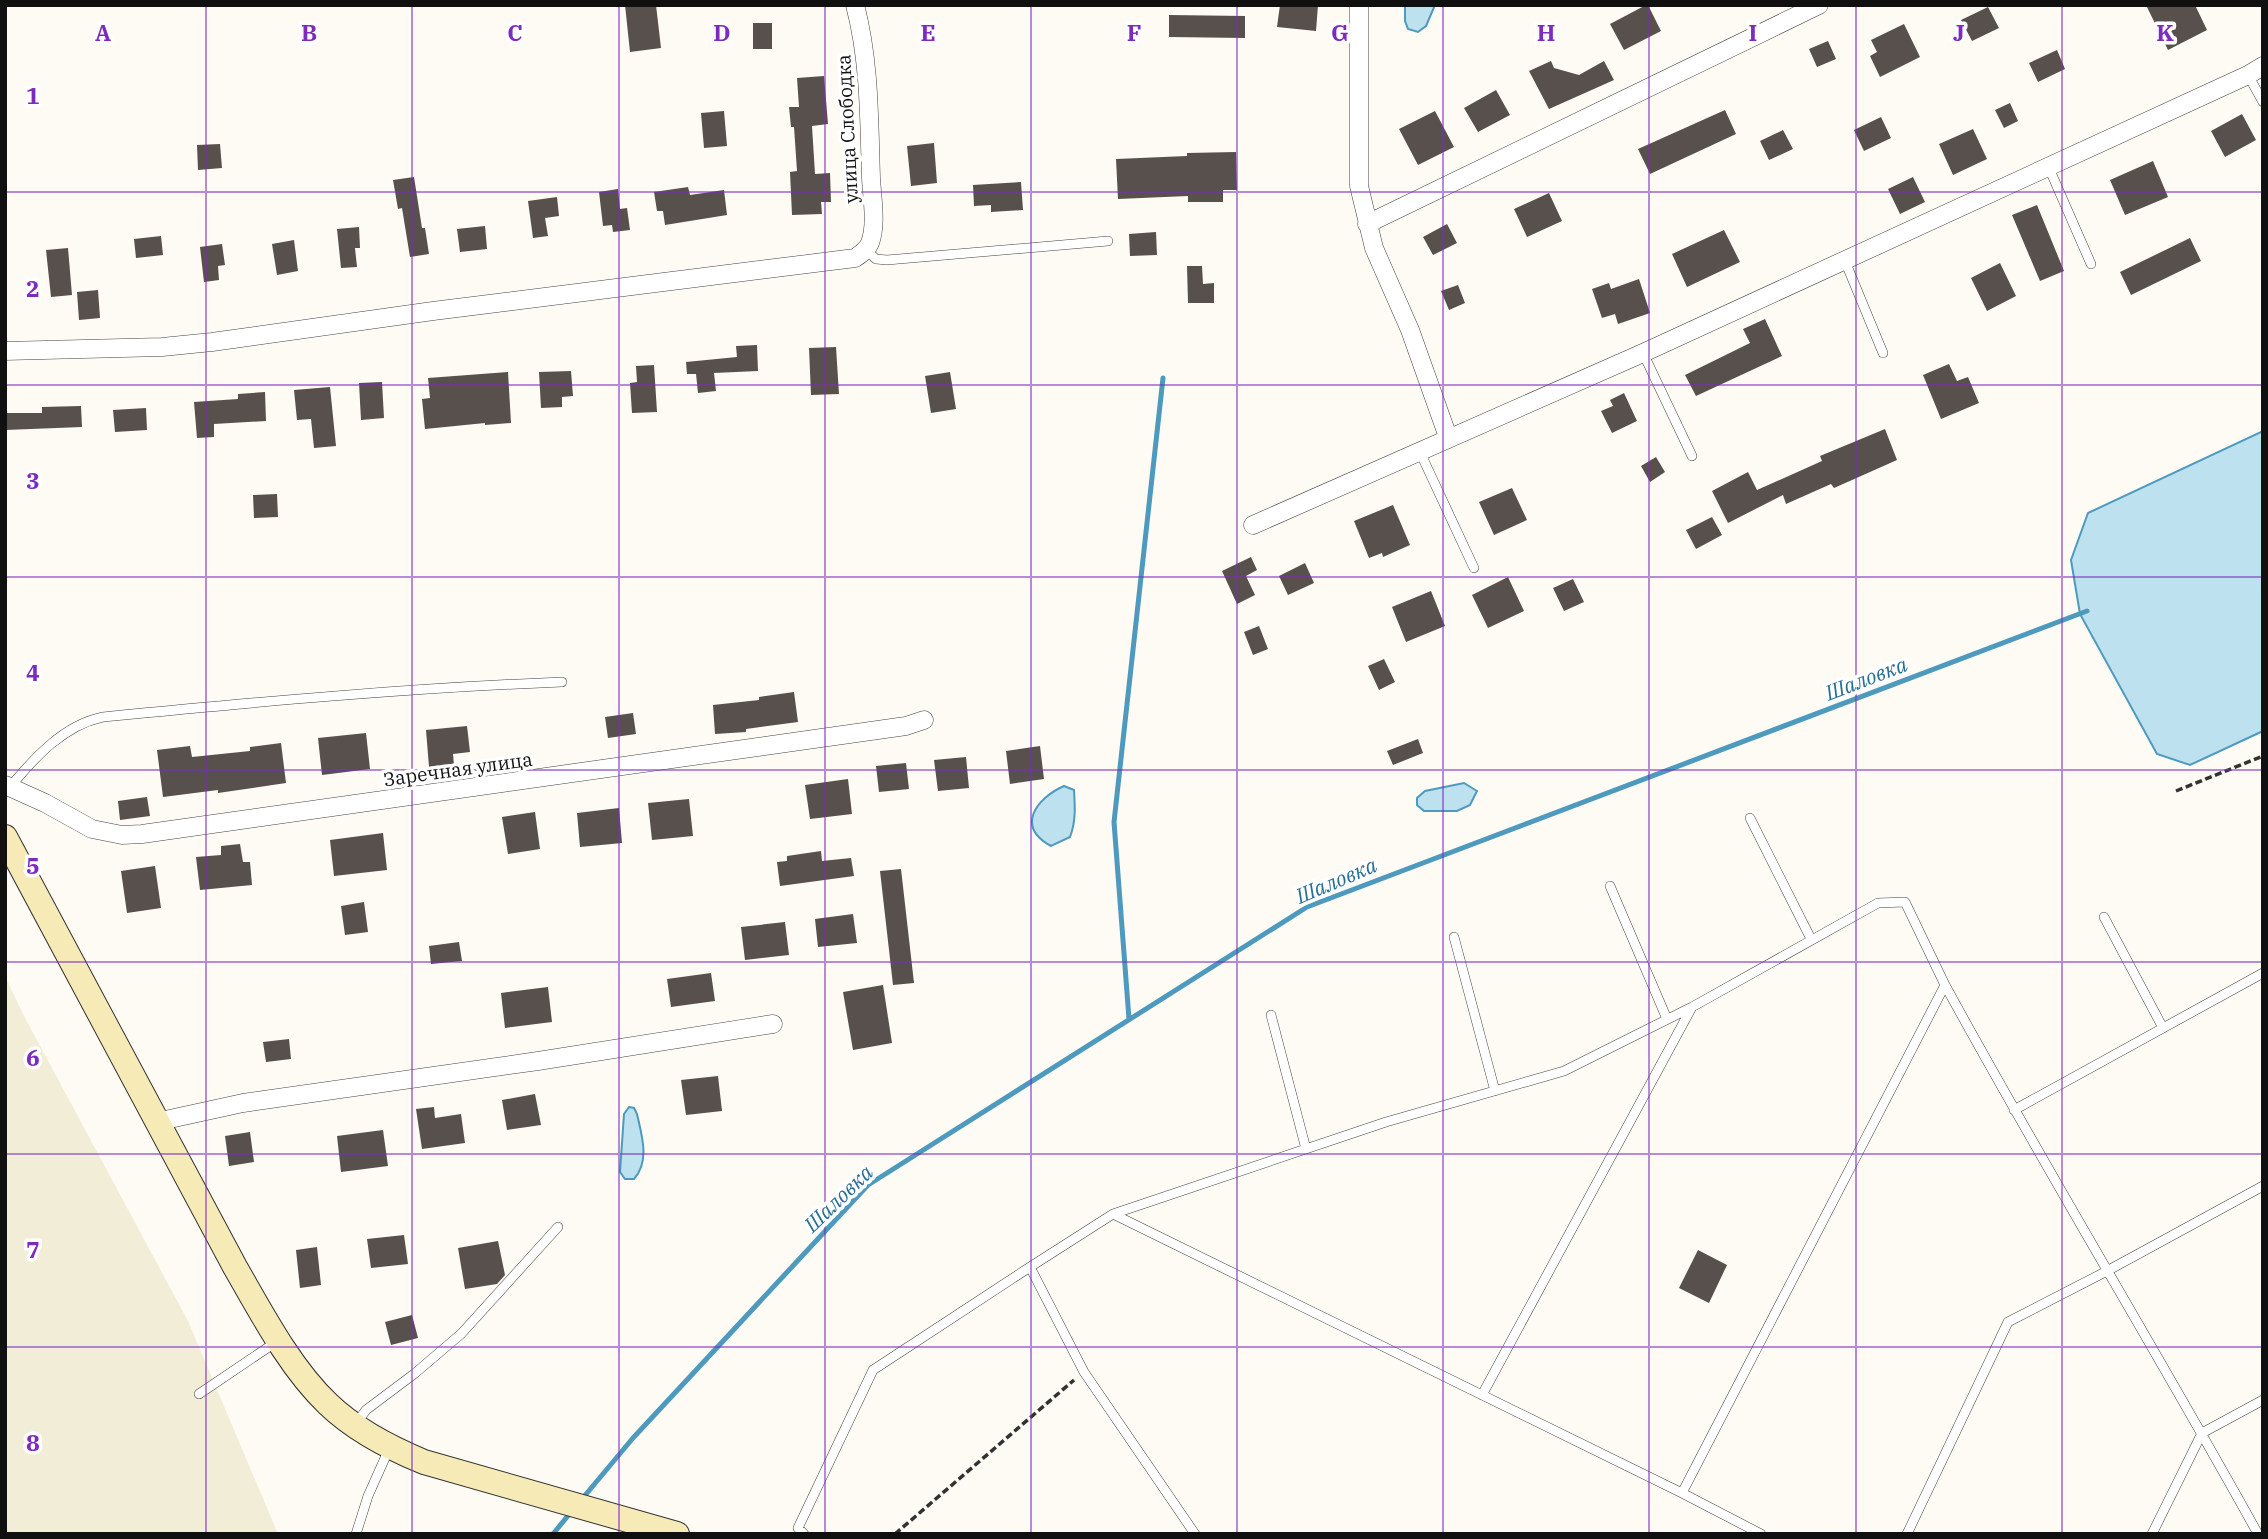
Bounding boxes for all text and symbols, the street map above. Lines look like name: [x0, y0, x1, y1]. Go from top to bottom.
text: A: [95, 17, 111, 47]
text: B: [301, 17, 317, 47]
text: C: [507, 17, 523, 47]
text: D: [713, 17, 731, 47]
text: E: [920, 17, 936, 47]
text: F: [1127, 17, 1141, 47]
text: G: [1331, 17, 1349, 47]
text: H: [1537, 17, 1555, 47]
text: I: [1749, 17, 1757, 47]
text: J: [1953, 17, 1965, 47]
text: K: [2156, 17, 2174, 47]
street label: улица Слободка: [831, 54, 863, 204]
text: 1: [26, 80, 40, 110]
text: 2: [26, 273, 40, 303]
text: 3: [26, 465, 40, 495]
water label: Шаловка: [1820, 649, 1912, 707]
text: 4: [26, 657, 40, 687]
street label: Заречная улица: [382, 747, 534, 791]
text: 5: [26, 850, 40, 880]
water label: Шаловка: [1290, 850, 1381, 910]
text: 6: [26, 1042, 40, 1072]
water label: Шаловка: [797, 1158, 879, 1239]
text: 7: [26, 1234, 40, 1264]
text: 8: [26, 1427, 40, 1457]

